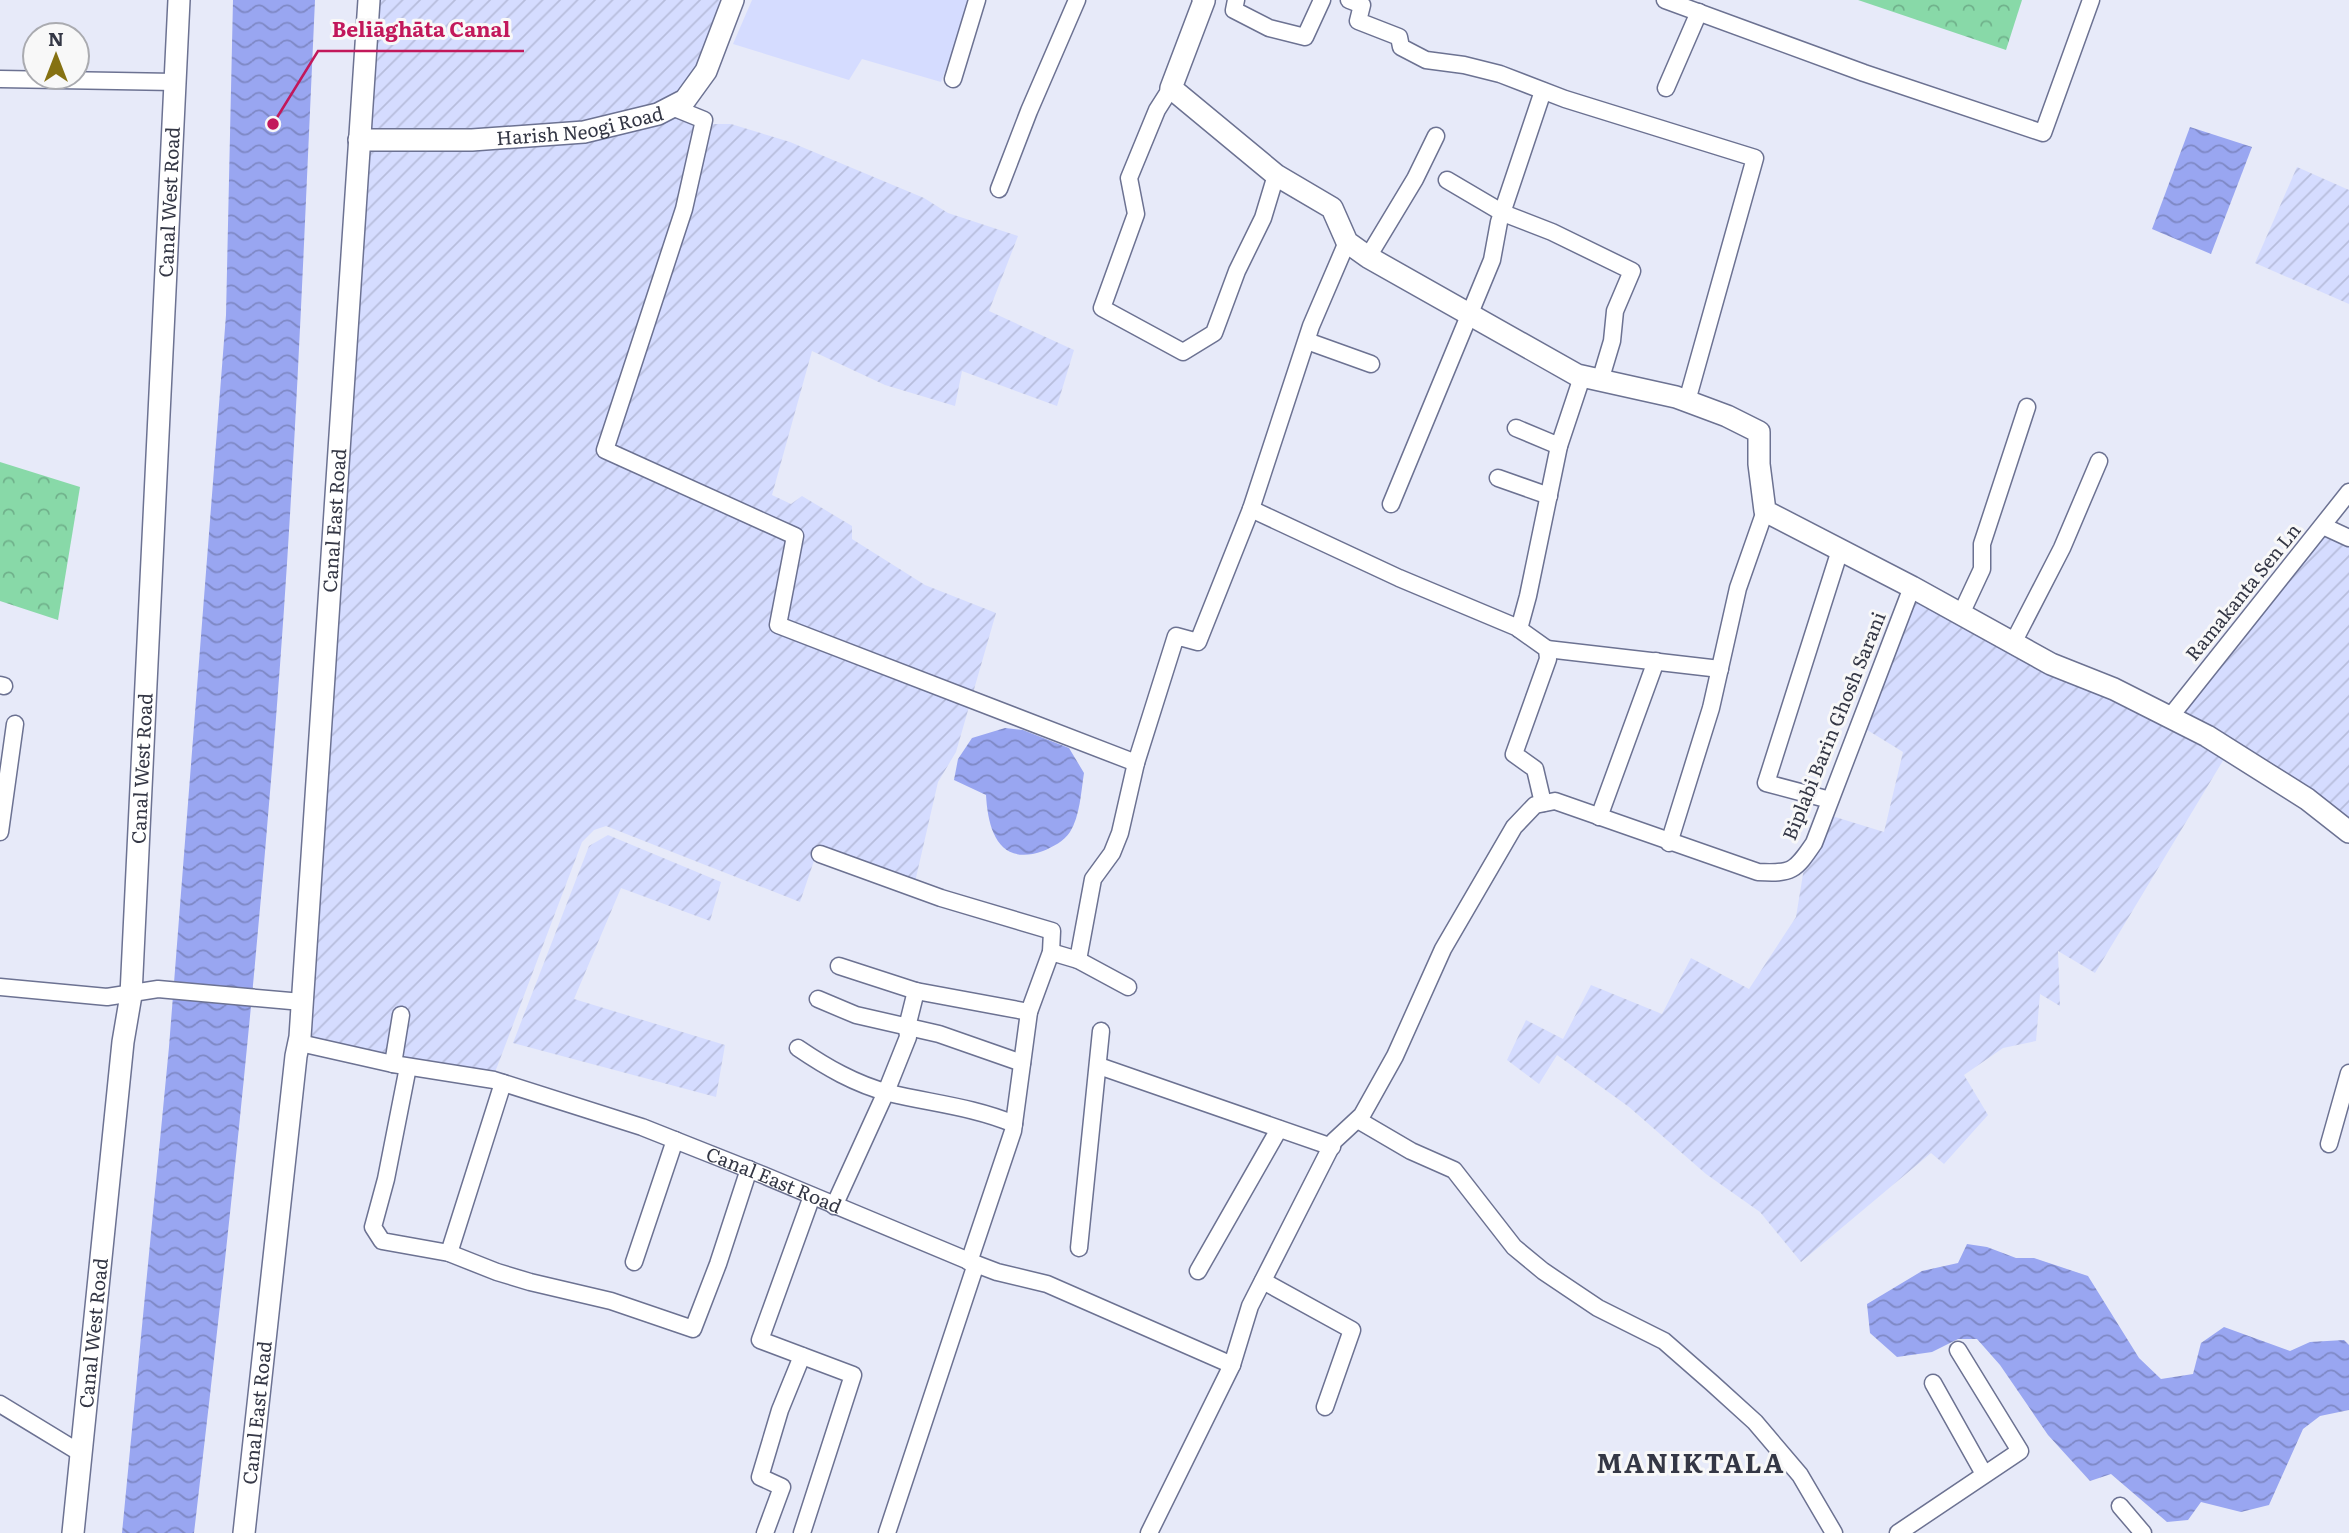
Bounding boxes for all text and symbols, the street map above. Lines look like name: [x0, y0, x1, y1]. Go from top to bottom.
callout: Beliāghāta Canal: [318, 9, 524, 51]
text: Beliāghāta Canal: [332, 12, 511, 43]
north arrow: [21, 21, 91, 91]
text: N: [48, 24, 64, 52]
street label: Harish Neogi Road: [495, 98, 666, 151]
street label: Canal West Road: [151, 126, 186, 278]
street label: Canal East Road: [315, 447, 352, 593]
street label: Ramakanta Sen Ln: [2178, 517, 2306, 666]
street label: Biplabi Barin Ghosh Sarani: [1774, 607, 1892, 844]
street label: Canal West Road: [123, 692, 159, 844]
street label: Canal East Road: [702, 1139, 847, 1220]
street label: Canal West Road: [71, 1256, 114, 1409]
street label: Canal East Road: [234, 1339, 278, 1486]
district label: MANIKTALA: [1597, 1442, 1785, 1481]

